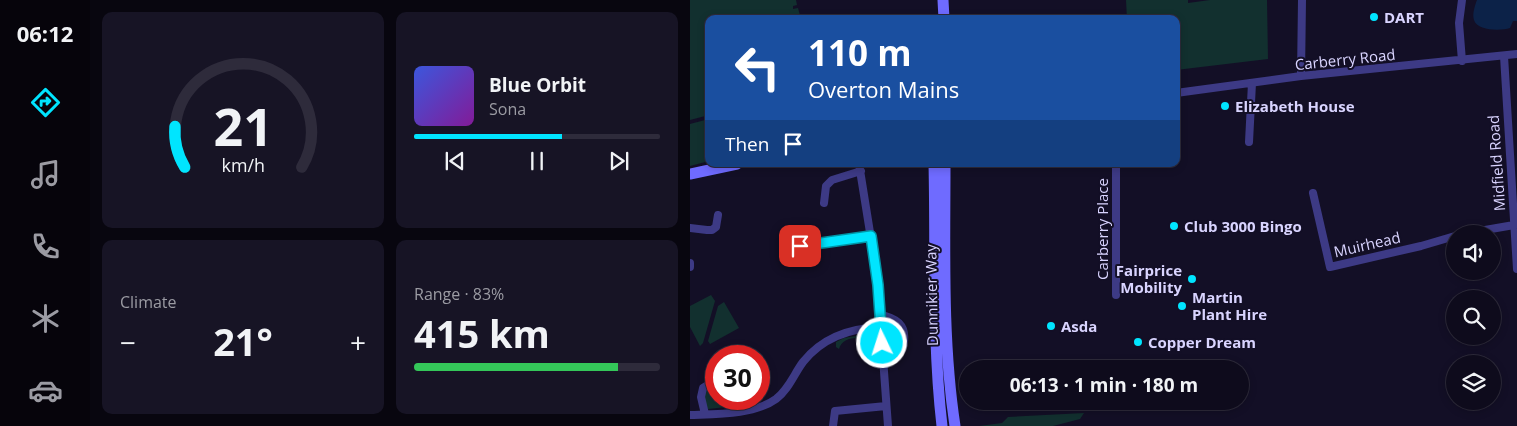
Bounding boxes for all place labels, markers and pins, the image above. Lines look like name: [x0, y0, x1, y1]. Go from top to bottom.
place label: DART: [1384, 7, 1424, 27]
marker: DART: [1368, 11, 1380, 23]
place label: Elizabeth House: [1235, 96, 1355, 116]
marker: Elizabeth House: [1219, 100, 1231, 112]
place label: Club 3000 Bingo: [1184, 216, 1302, 236]
marker: Club 3000 Bingo: [1168, 220, 1180, 232]
pin: [779, 225, 821, 267]
place label: Fairprice Mobility: [1116, 260, 1182, 297]
marker: Fairprice Mobility: [1186, 273, 1198, 285]
place label: Martin Plant Hire: [1192, 287, 1267, 324]
marker: Martin Plant Hire: [1176, 300, 1188, 312]
place label: Asda: [1061, 316, 1097, 336]
marker: Asda: [1045, 320, 1057, 332]
place label: Copper Dream: [1148, 332, 1256, 352]
marker: Copper Dream: [1132, 336, 1144, 348]

